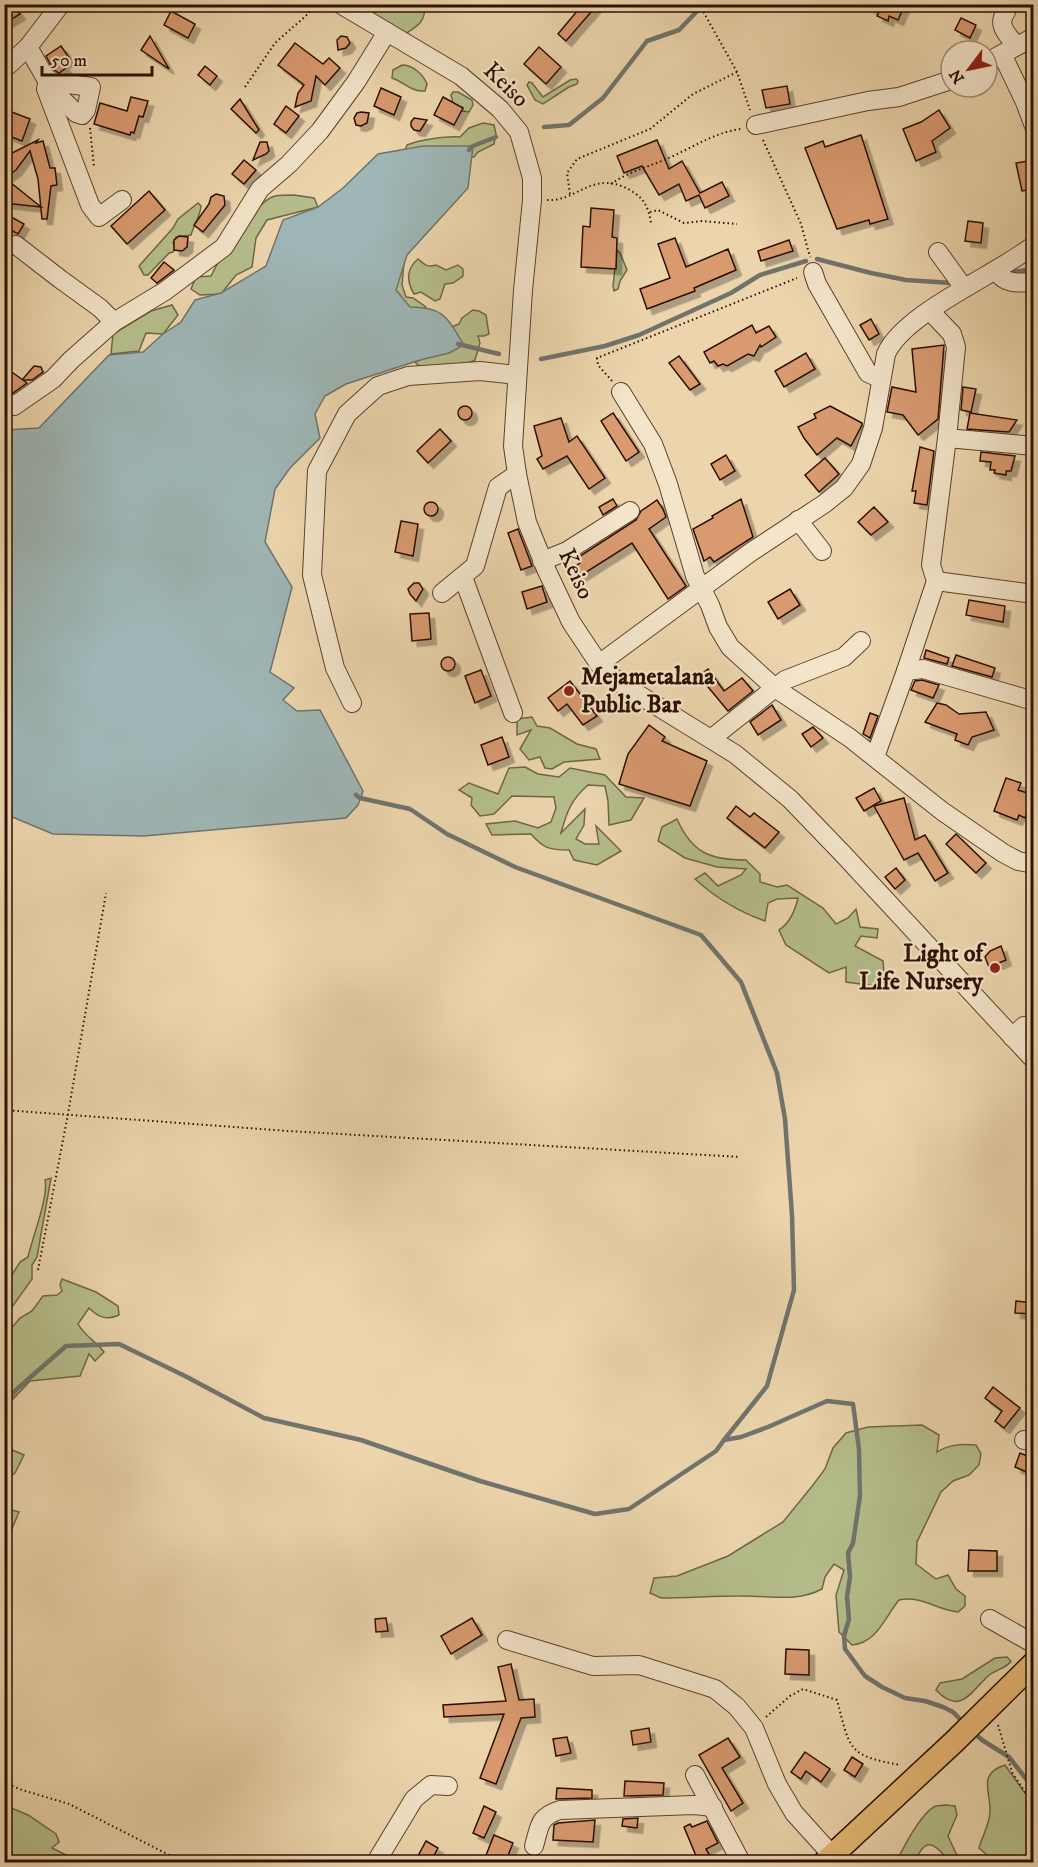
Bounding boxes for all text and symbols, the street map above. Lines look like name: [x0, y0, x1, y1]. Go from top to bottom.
scale bar: [42, 39, 152, 77]
north arrow: [939, 39, 999, 99]
text: 50 m: [51, 50, 87, 72]
street label: Keiso: [477, 56, 535, 114]
text: N: [945, 66, 969, 87]
street label: Keiso: [551, 544, 601, 604]
place label: Mejametalana Public Bar: [581, 662, 715, 720]
marker: Mejametalana Public Bar: [562, 684, 576, 698]
place label: Light of Life Nursery: [859, 939, 987, 997]
marker: Light of Life Nursery: [988, 961, 1002, 975]

